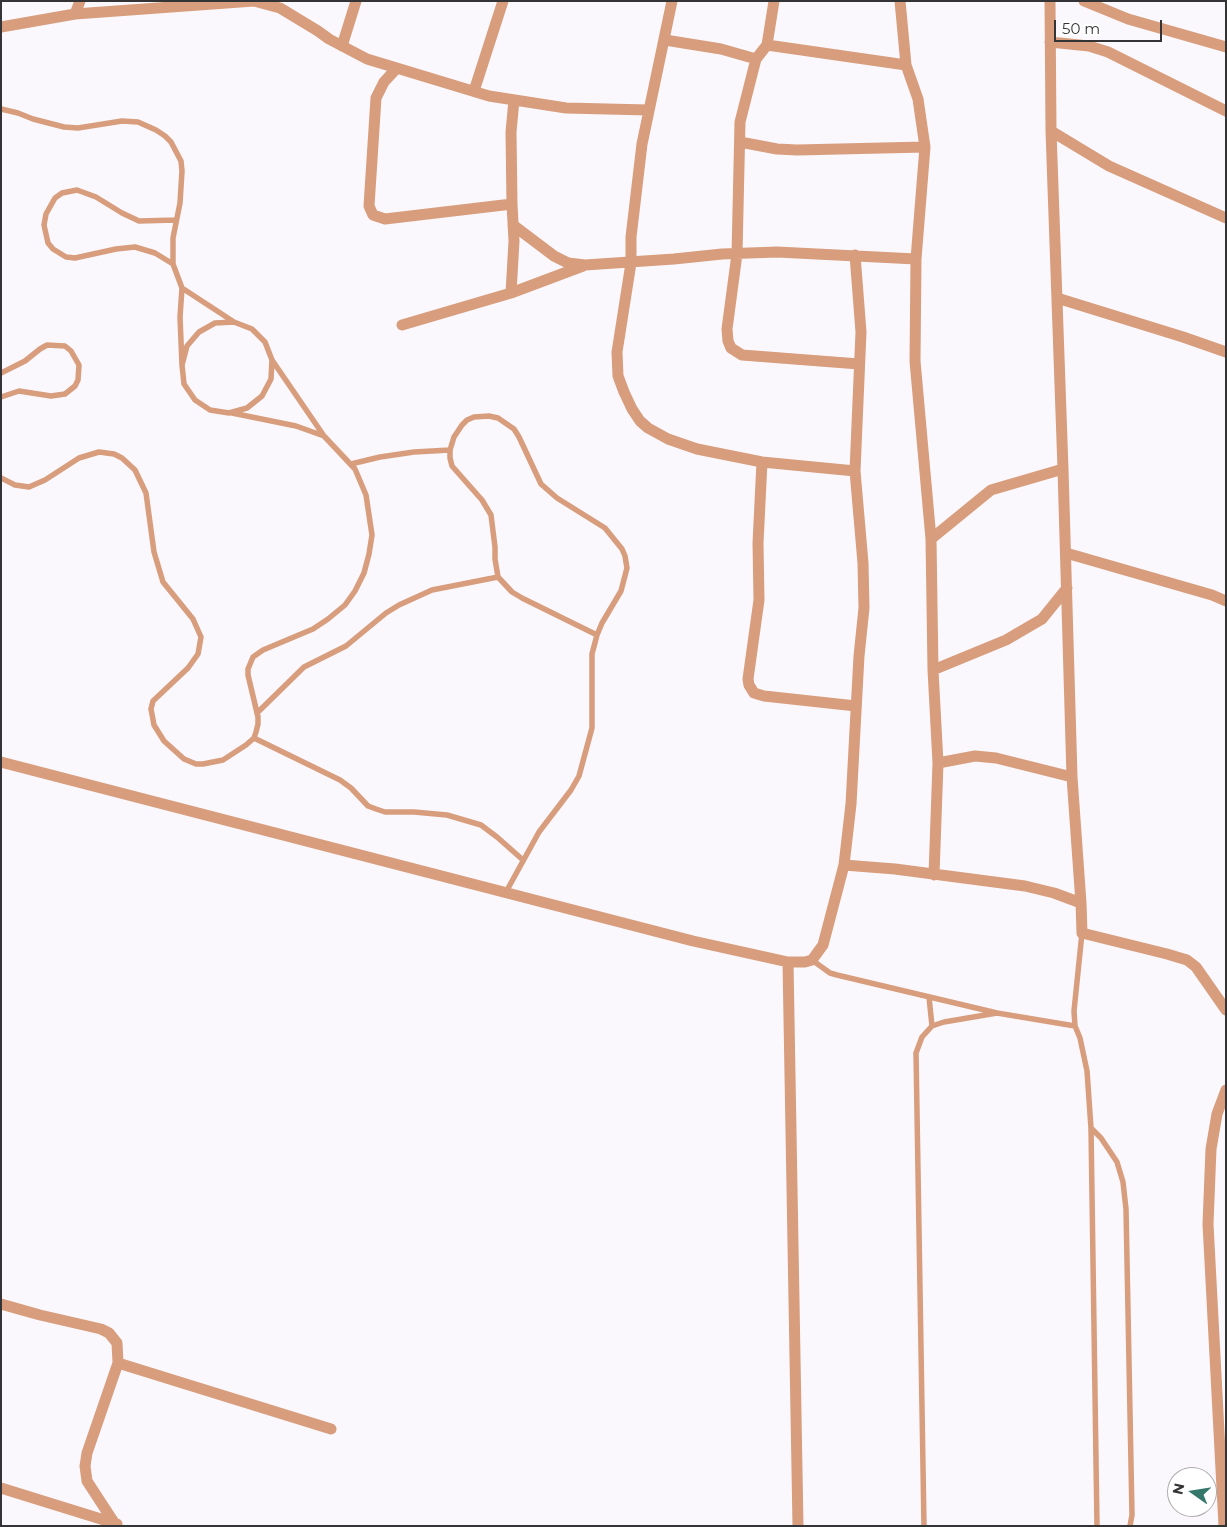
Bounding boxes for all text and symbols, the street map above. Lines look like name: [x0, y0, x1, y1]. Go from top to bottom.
scale bar: [1057, 10, 1164, 42]
text: 50 m: [1062, 19, 1100, 38]
north arrow: [1167, 1467, 1217, 1517]
text: N: [1168, 1481, 1188, 1496]

